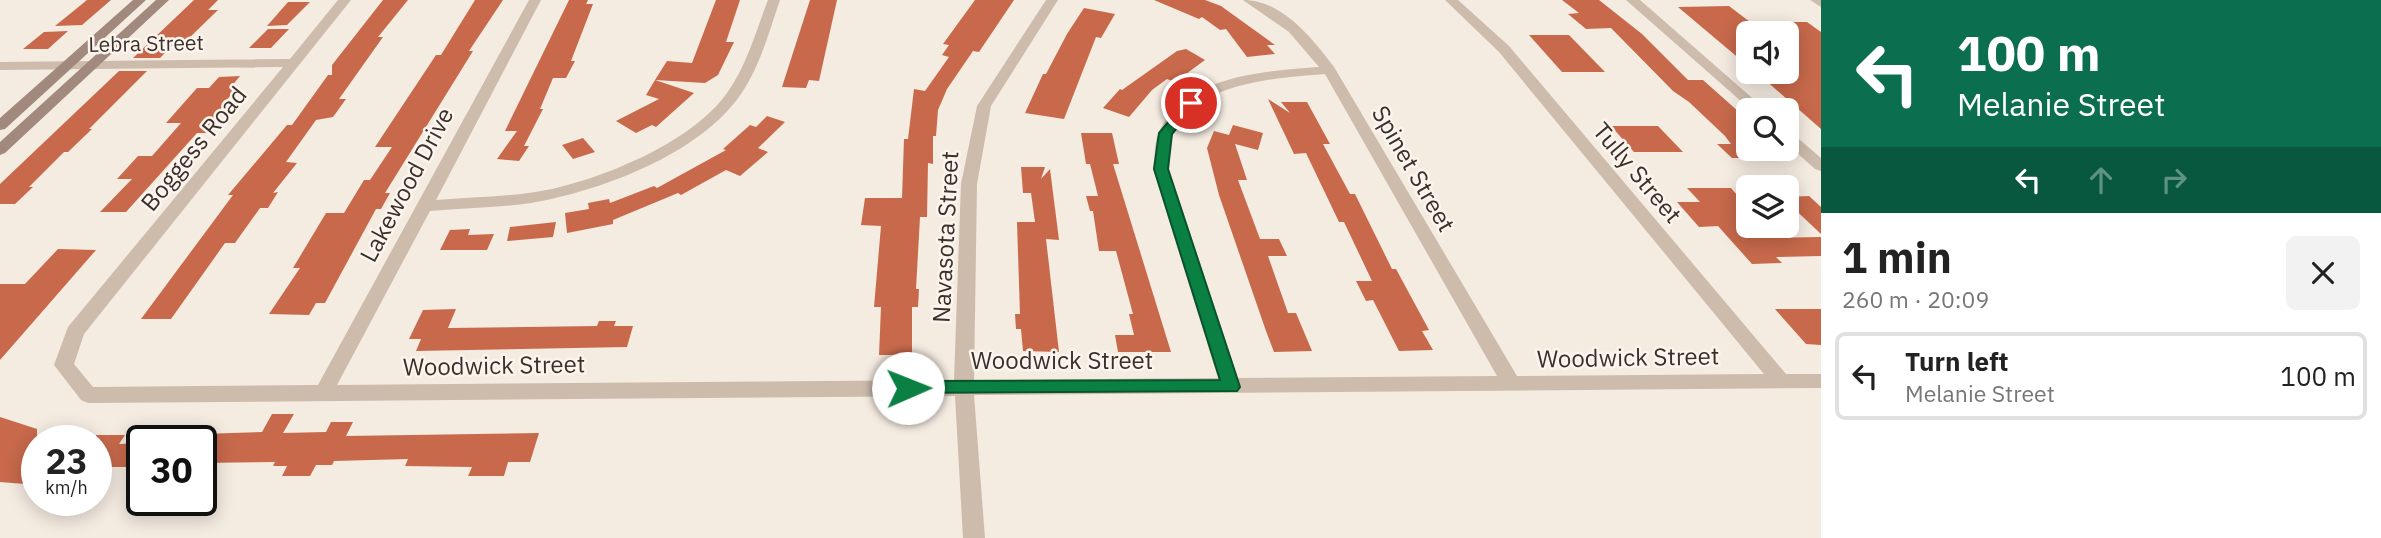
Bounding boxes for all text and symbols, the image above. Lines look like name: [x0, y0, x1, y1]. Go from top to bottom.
map controls: [1736, 21, 1799, 238]
button: sound: [1736, 21, 1799, 84]
text: 100 m: [1957, 21, 2101, 84]
street label: Lebra Street: [88, 28, 204, 58]
icon: left: [1842, 28, 1933, 119]
pin: [1161, 73, 1221, 133]
street label: Boggess Road: [133, 79, 253, 217]
text: Melanie Street: [1957, 83, 2165, 125]
icon: arrive: [1172, 84, 1210, 122]
button: search: [1736, 98, 1799, 161]
street label: Spinet Street: [1365, 100, 1463, 237]
street label: Lakewood Drive: [352, 102, 460, 267]
street label: Tully Street: [1586, 115, 1689, 229]
street label: Navasota Street: [925, 150, 965, 324]
icon: left: [2009, 161, 2047, 199]
icon: ahead: [2082, 161, 2120, 199]
icon: right: [2155, 161, 2193, 199]
button: layers: [1736, 175, 1799, 238]
text: 1 min: [1842, 230, 1952, 285]
button: close: [2286, 236, 2360, 310]
text: 260 m · 20:09: [1842, 284, 1989, 314]
street label: Woodwick Street: [1536, 339, 1719, 375]
street label: Woodwick Street: [971, 344, 1153, 376]
text: Turn left: [1905, 344, 2008, 378]
street label: Woodwick Street: [402, 347, 585, 383]
position arrow: [871, 351, 945, 425]
icon: left: [1846, 357, 1884, 395]
text: 100 m: [2280, 359, 2356, 393]
text: Melanie Street: [1905, 378, 2055, 408]
speed limit sign: 30: [126, 425, 217, 516]
text: 23: [45, 438, 88, 484]
text: km/h: [45, 476, 88, 499]

